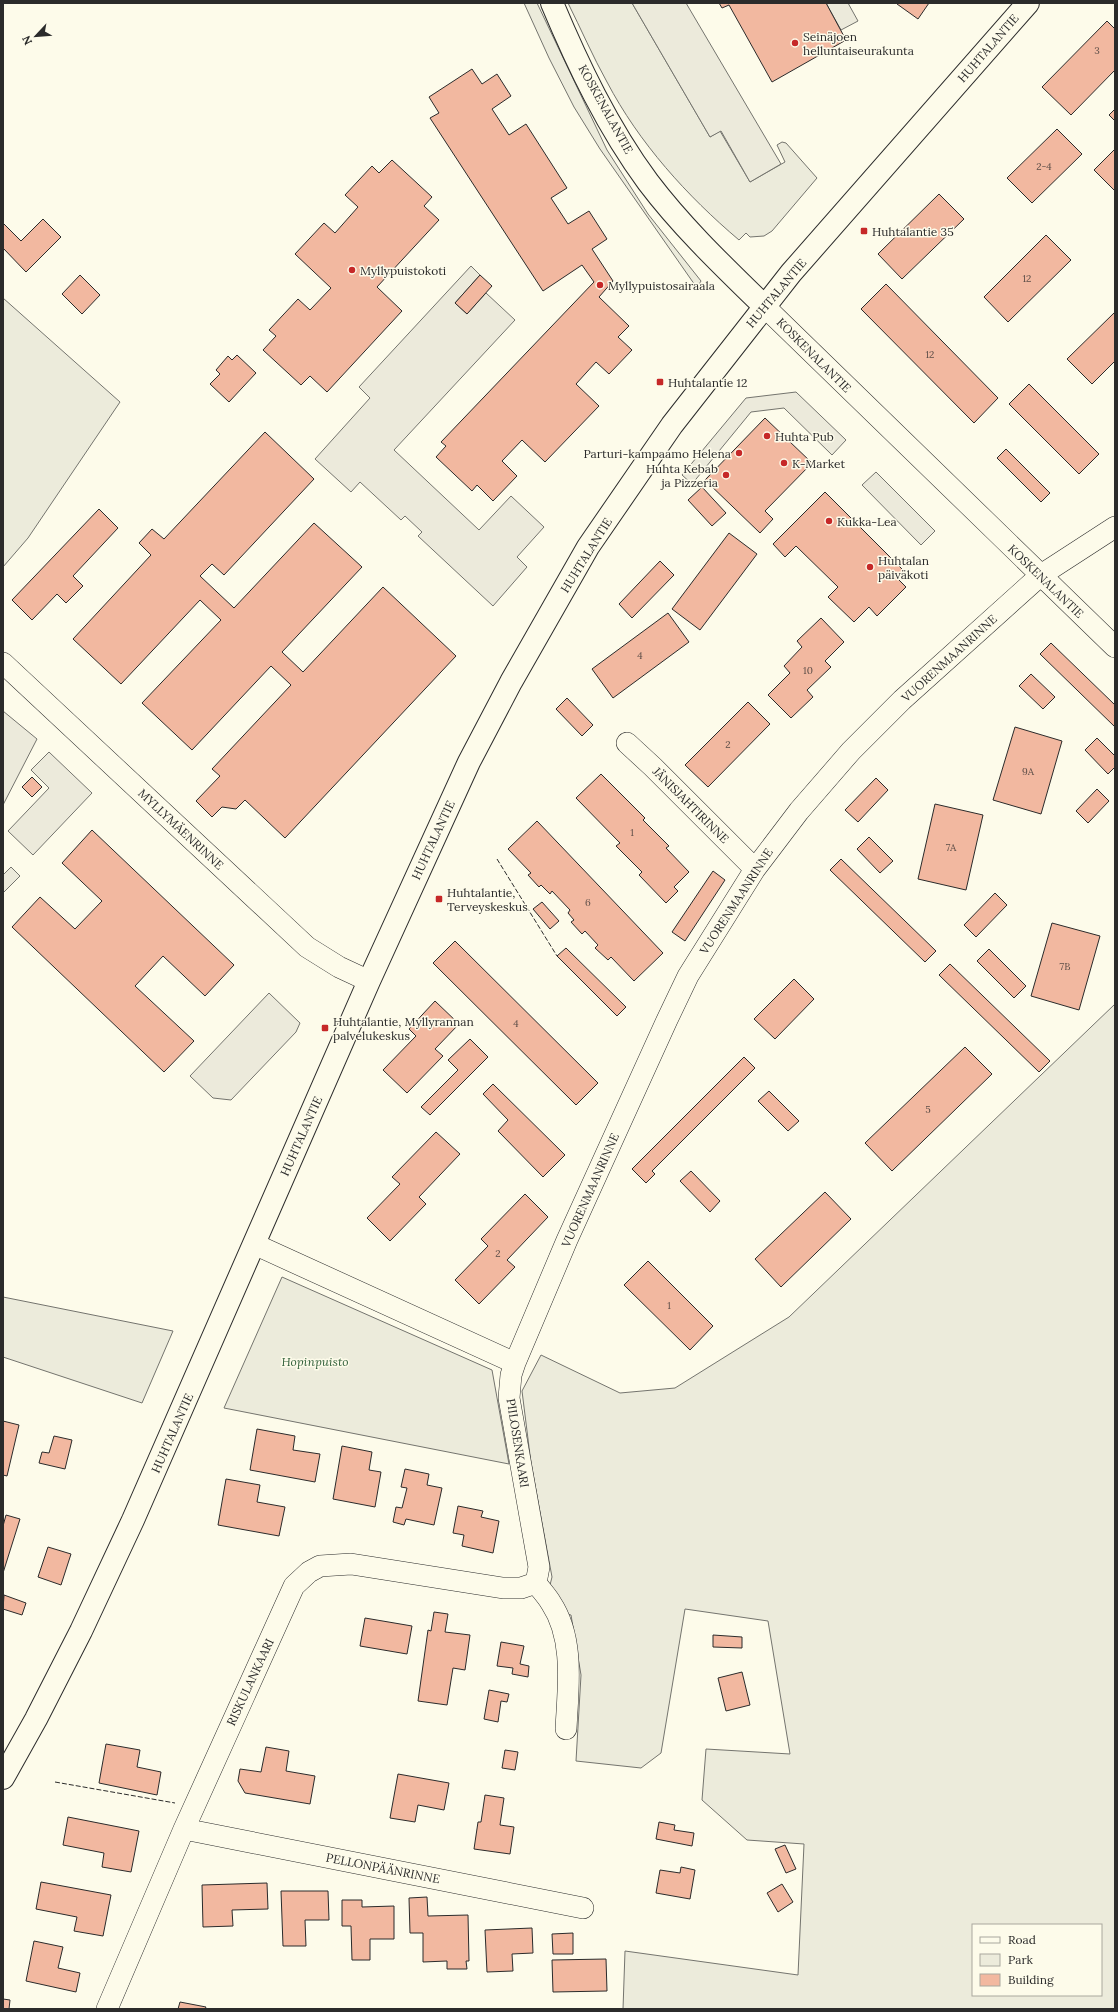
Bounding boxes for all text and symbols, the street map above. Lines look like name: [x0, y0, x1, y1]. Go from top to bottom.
street label: HUHTALANTIE: [954, 11, 1022, 85]
north arrow: [16, 16, 56, 56]
place label: Seinäjoen helluntaiseurakunta: [803, 29, 914, 58]
text: N: [19, 33, 35, 47]
marker: Seinäjoen helluntaiseurakunta: [790, 38, 800, 48]
house number: 3: [1094, 44, 1100, 57]
street label: KOSKENALANTIE: [575, 62, 637, 156]
house number: 2-4: [1036, 160, 1052, 173]
place label: Huhtalantie 35: [872, 224, 954, 239]
marker: Huhtalantie 35: [859, 226, 869, 236]
street label: HUHTALANTIE: [743, 255, 809, 331]
place label: Myllypuistokoti: [360, 263, 446, 278]
marker: Myllypuistokoti: [347, 265, 357, 275]
house number: 12: [1022, 272, 1032, 285]
place label: Myllypuistosairaala: [608, 278, 715, 293]
marker: Myllypuistosairaala: [595, 280, 605, 290]
street label: KOSKENALANTIE: [774, 315, 854, 395]
house number: 12: [925, 348, 935, 361]
place label: Huhtalantie 12: [668, 375, 747, 390]
marker: Huhtalantie 12: [655, 377, 665, 387]
place label: Huhta Pub: [775, 429, 834, 444]
marker: Huhta Pub: [762, 431, 772, 441]
place label: Parturi-kampaamo Helena: [583, 446, 731, 461]
marker: Parturi-kampaamo Helena: [734, 448, 744, 458]
place label: K-Market: [792, 456, 845, 471]
marker: K-Market: [779, 458, 789, 468]
place label: Huhta Kebab ja Pizzeria: [646, 461, 718, 490]
marker: Huhta Kebab ja Pizzeria: [721, 470, 731, 480]
place label: Kukka-Lea: [837, 514, 897, 529]
street label: HUHTALANTIE: [557, 515, 615, 595]
marker: Kukka-Lea: [824, 516, 834, 526]
street label: KOSKENALANTIE: [1005, 541, 1087, 621]
place label: Huhtalan päiväkoti: [878, 553, 929, 582]
marker: Huhtalan päiväkoti: [865, 562, 875, 572]
street label: VUORENMAANRINNE: [897, 611, 1000, 706]
house number: 4: [637, 649, 643, 662]
house number: 10: [803, 664, 813, 677]
house number: 2: [725, 738, 731, 751]
street label: JÄNISJAHTIRINNE: [649, 763, 732, 846]
house number: 9A: [1022, 765, 1035, 778]
street label: MYLLYMÄENRINNE: [135, 785, 227, 873]
street label: HUHTALANTIE: [408, 798, 458, 882]
house number: 1: [630, 826, 634, 839]
house number: 7A: [946, 841, 957, 854]
street label: VUORENMAANRINNE: [696, 845, 776, 958]
place label: Huhtalantie, Terveyskeskus: [447, 885, 528, 914]
marker: Huhtalantie, Terveyskeskus: [434, 894, 444, 904]
house number: 6: [585, 896, 591, 909]
house number: 7B: [1060, 960, 1070, 973]
place label: Huhtalantie, Myllyrannan palvelukeskus: [333, 1014, 474, 1043]
house number: 4: [513, 1017, 519, 1030]
marker: Huhtalantie, Myllyrannan palvelukeskus: [320, 1023, 330, 1033]
street label: HUHTALANTIE: [277, 1094, 325, 1178]
house number: 5: [925, 1103, 931, 1116]
street label: VUORENMAANRINNE: [558, 1131, 622, 1250]
house number: 2: [495, 1247, 501, 1260]
house number: 1: [667, 1299, 671, 1312]
park label: Hopinpuisto: [281, 1354, 349, 1369]
street label: HUHTALANTIE: [148, 1391, 196, 1475]
street label: PIILOSENKAARI: [504, 1397, 532, 1489]
street label: RISKULANKAARI: [223, 1636, 277, 1728]
street label: PELLONPÄÄNRINNE: [325, 1850, 441, 1886]
legend: [972, 1924, 1102, 1996]
text: Road: [1008, 1932, 1036, 1947]
text: Park: [1008, 1952, 1034, 1967]
text: Building: [1008, 1972, 1054, 1987]

